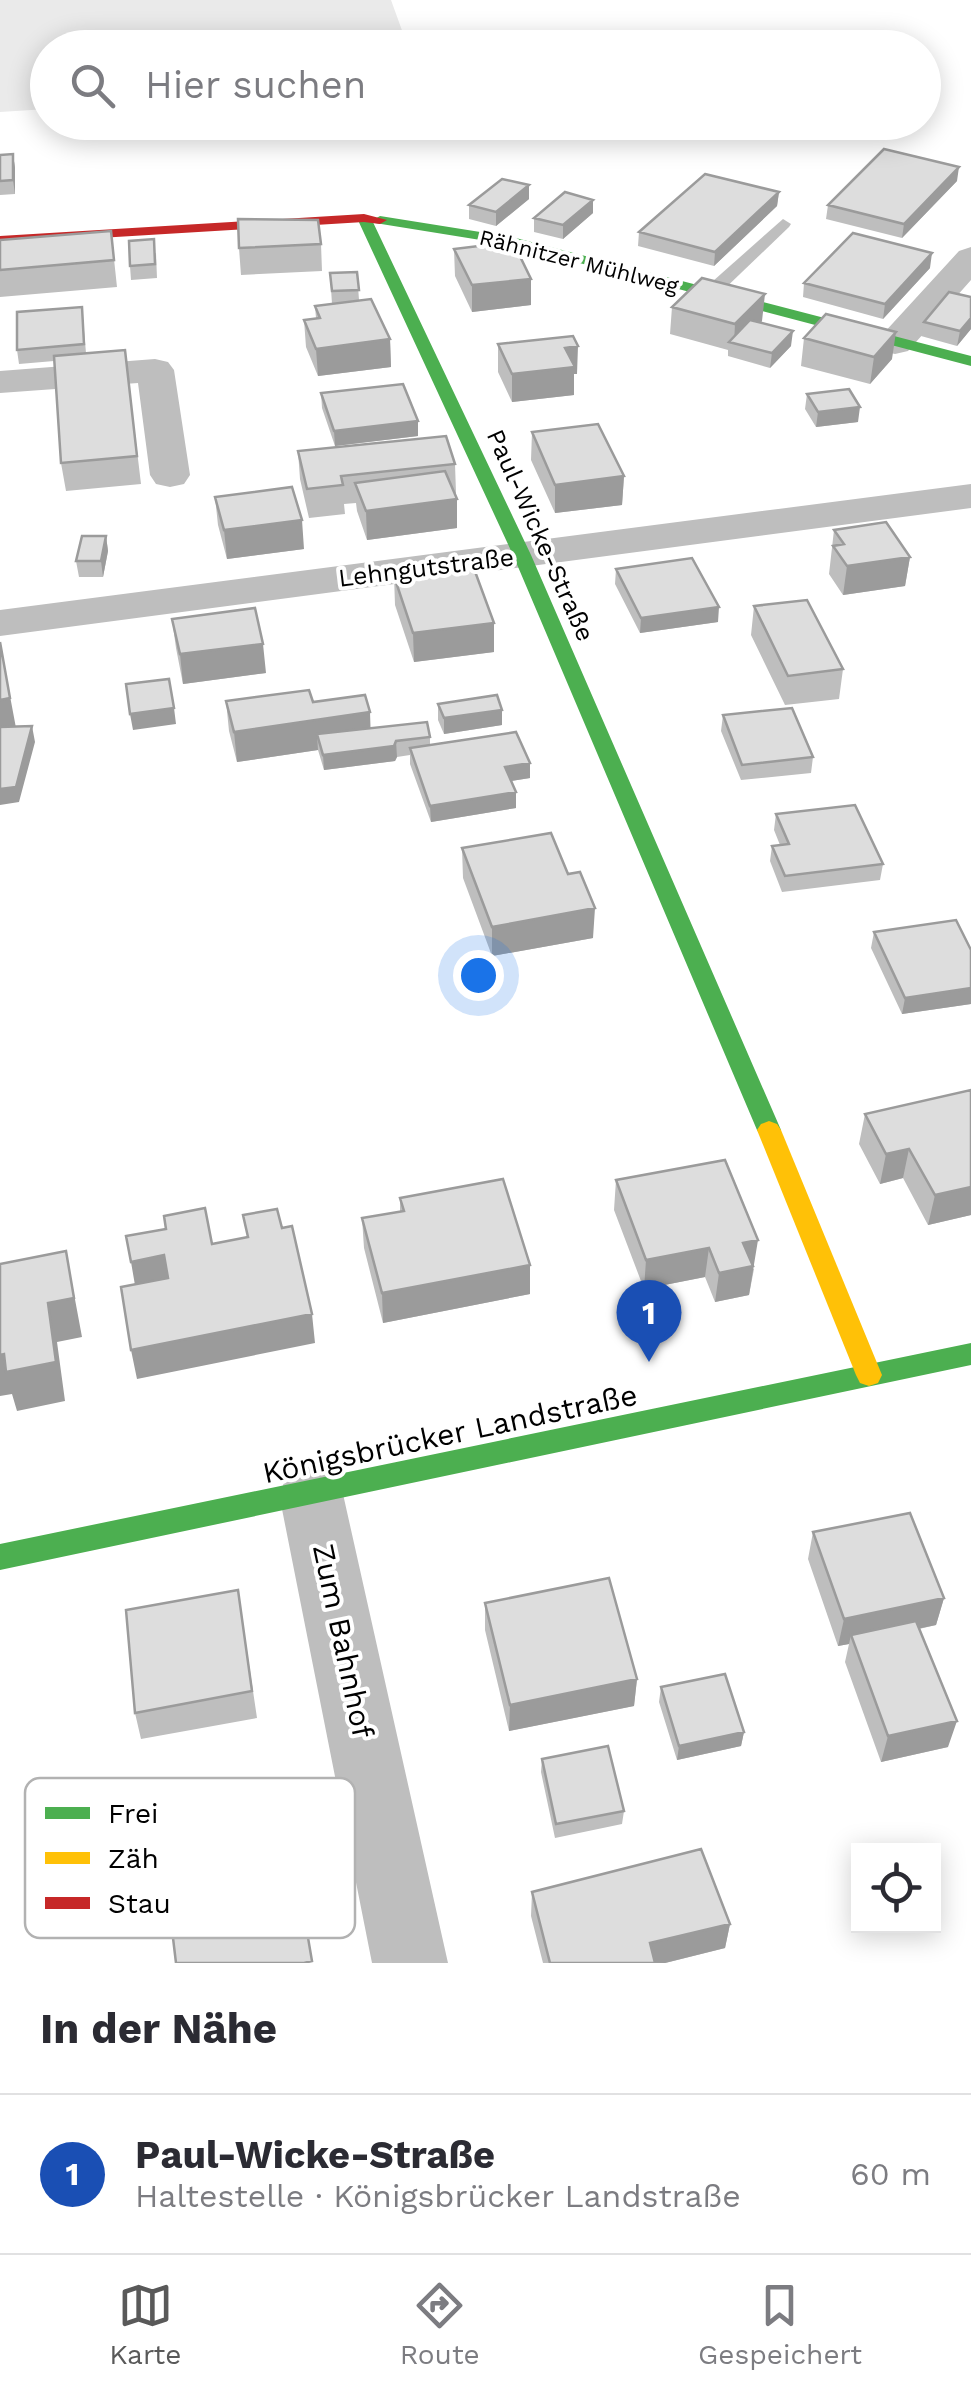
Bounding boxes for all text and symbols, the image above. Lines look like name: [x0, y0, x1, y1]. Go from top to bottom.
search box: [30, 30, 941, 140]
icon: search: [65, 58, 120, 113]
text: Hier suchen: [145, 63, 366, 107]
street label: Rähnitzer Mühlweg: [477, 225, 681, 298]
street label: Paul-Wicke-Straße: [481, 425, 600, 646]
street label: Lehngutstraße: [337, 542, 515, 593]
your location: [453, 950, 504, 1001]
pin: 1: [616, 1280, 682, 1362]
street label: Königsbrücker Landstraße: [259, 1377, 640, 1490]
street label: Zum Bahnhof: [306, 1541, 381, 1741]
legend: [25, 1778, 355, 1938]
text: Frei: [108, 1797, 159, 1830]
text: Zäh: [108, 1842, 159, 1875]
map controls: [851, 1843, 941, 1933]
button: locate: [851, 1843, 941, 1933]
text: Stau: [108, 1887, 171, 1920]
text: In der Nähe: [40, 2004, 277, 2053]
text: Paul-Wicke-Straße: [135, 2133, 495, 2177]
text: 1: [66, 2155, 79, 2193]
text: 60 m: [850, 2155, 931, 2193]
text: Haltestelle · Königsbrücker Landstraße: [135, 2177, 741, 2215]
tab: Karte: [109, 2278, 181, 2371]
tab: Route: [400, 2278, 480, 2371]
tab: Gespeichert: [698, 2278, 862, 2371]

